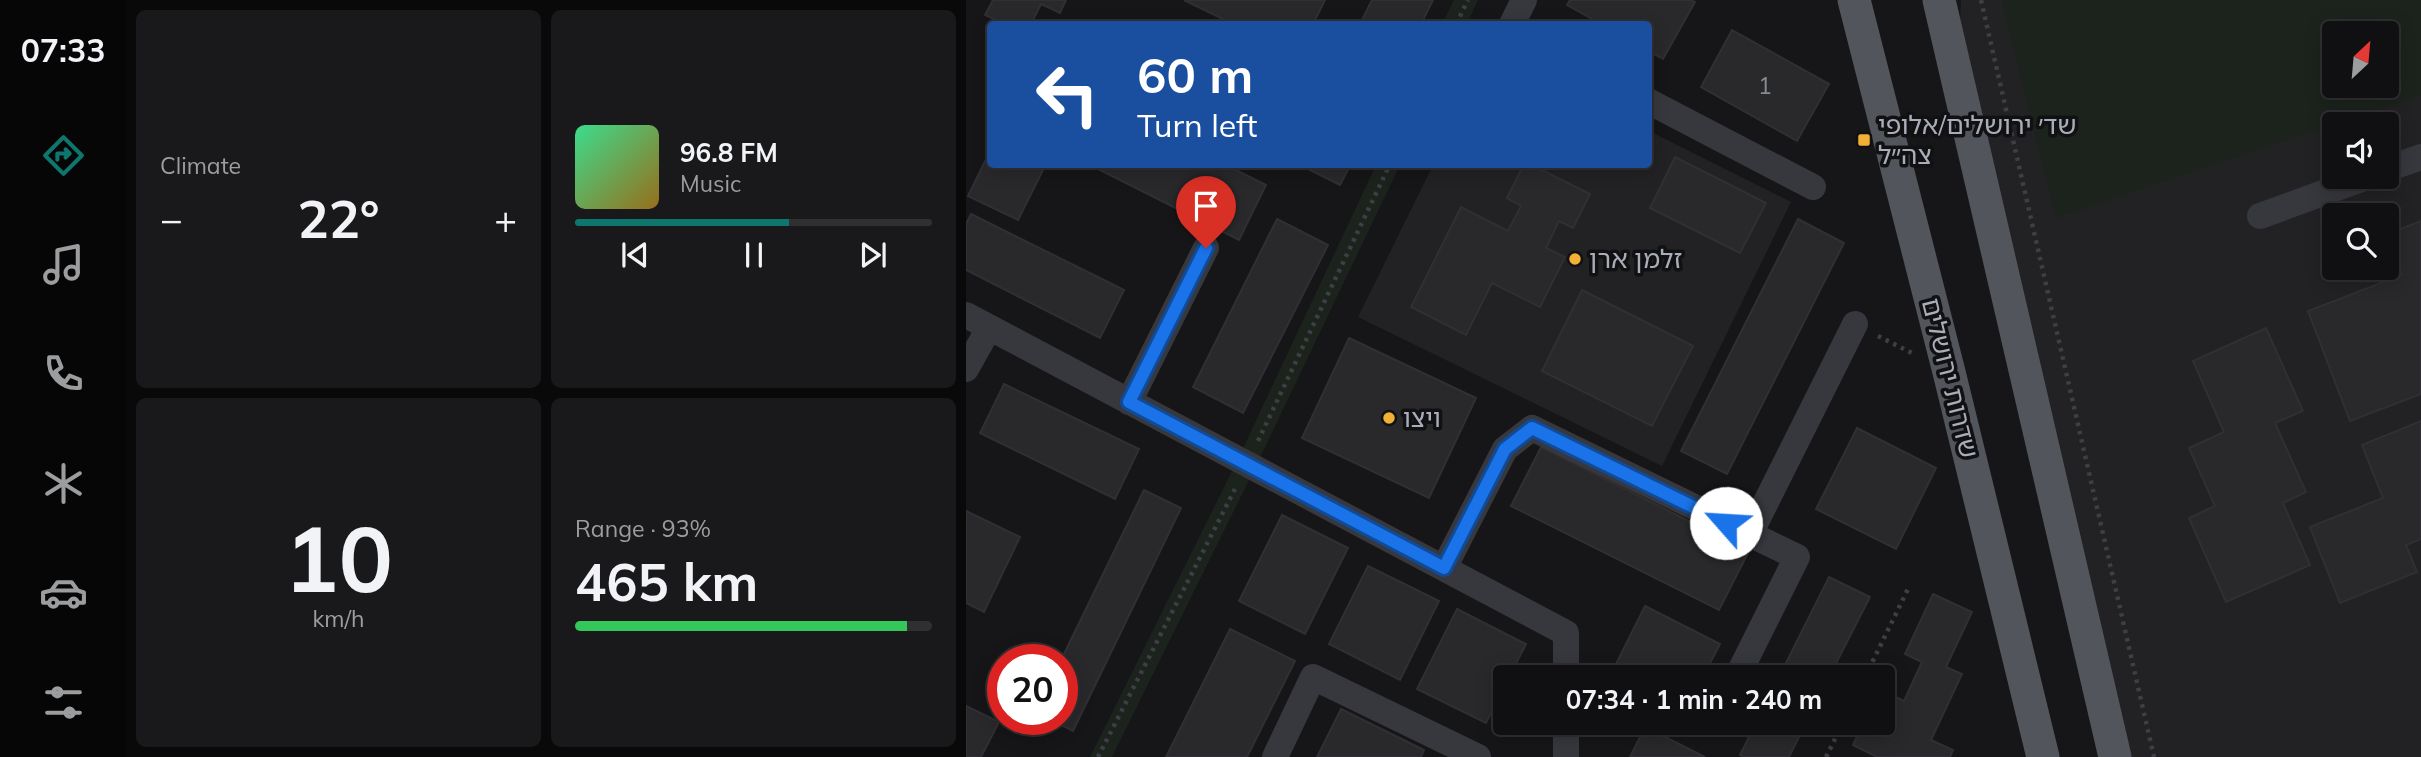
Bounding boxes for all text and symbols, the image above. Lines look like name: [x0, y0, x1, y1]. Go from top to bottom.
north arrow: [2322, 21, 2399, 98]
map controls: [2322, 21, 2399, 280]
text: 07:33: [21, 30, 105, 70]
text: 60 m: [1137, 44, 1253, 105]
icon: left: [1022, 49, 1113, 140]
house number: 1: [1758, 71, 1772, 100]
text: Turn left: [1137, 105, 1257, 145]
place label: שד׳ ירושלים/אלופי צה״ל: [1878, 108, 2076, 171]
button: sound: [2322, 112, 2399, 189]
icon: directions: [39, 131, 88, 180]
marker: שד׳ ירושלים/אלופי צה״ל: [1856, 132, 1872, 148]
text: 96.8 FM: [680, 136, 778, 169]
text: Climate: [160, 151, 241, 180]
text: Music: [680, 169, 741, 198]
pin: [1176, 176, 1236, 248]
text: 22°: [297, 186, 380, 251]
icon: arrive: [1187, 187, 1225, 225]
text: −: [160, 195, 183, 243]
text: +: [494, 195, 517, 243]
button: search: [2322, 203, 2399, 280]
icon: previous: [616, 236, 654, 274]
icon: pause: [735, 236, 773, 274]
icon: next: [854, 236, 892, 274]
icon: music: [39, 240, 88, 289]
place label: זלמן ארן: [1589, 242, 1682, 275]
marker: זלמן ארן: [1567, 251, 1583, 267]
street label: שדרות ירושלים: [1915, 294, 1986, 461]
icon: phone: [39, 349, 88, 398]
place label: ויצו: [1403, 401, 1441, 434]
marker: ויצו: [1381, 410, 1397, 426]
icon: climate: [39, 459, 88, 508]
position arrow: [1689, 486, 1763, 560]
text: 10: [284, 501, 393, 615]
text: Range · 93%: [575, 514, 711, 543]
text: 465 km: [575, 549, 758, 614]
icon: car: [39, 568, 88, 617]
text: km/h: [312, 604, 365, 633]
speed limit sign: 20: [987, 644, 1078, 735]
icon: filters: [39, 678, 88, 727]
text: 07:34 · 1 min · 240 m: [1566, 683, 1822, 716]

